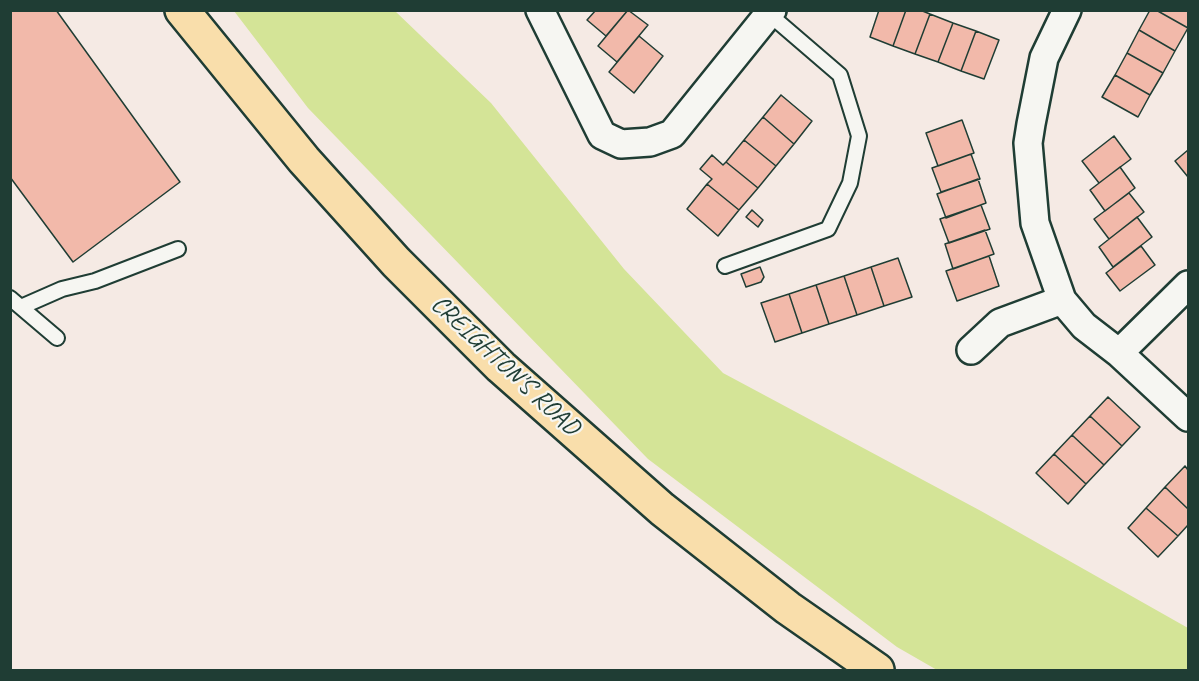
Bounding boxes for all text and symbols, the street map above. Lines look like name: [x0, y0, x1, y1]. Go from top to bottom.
street label: CREIGHTON'S ROAD: [424, 289, 586, 443]

